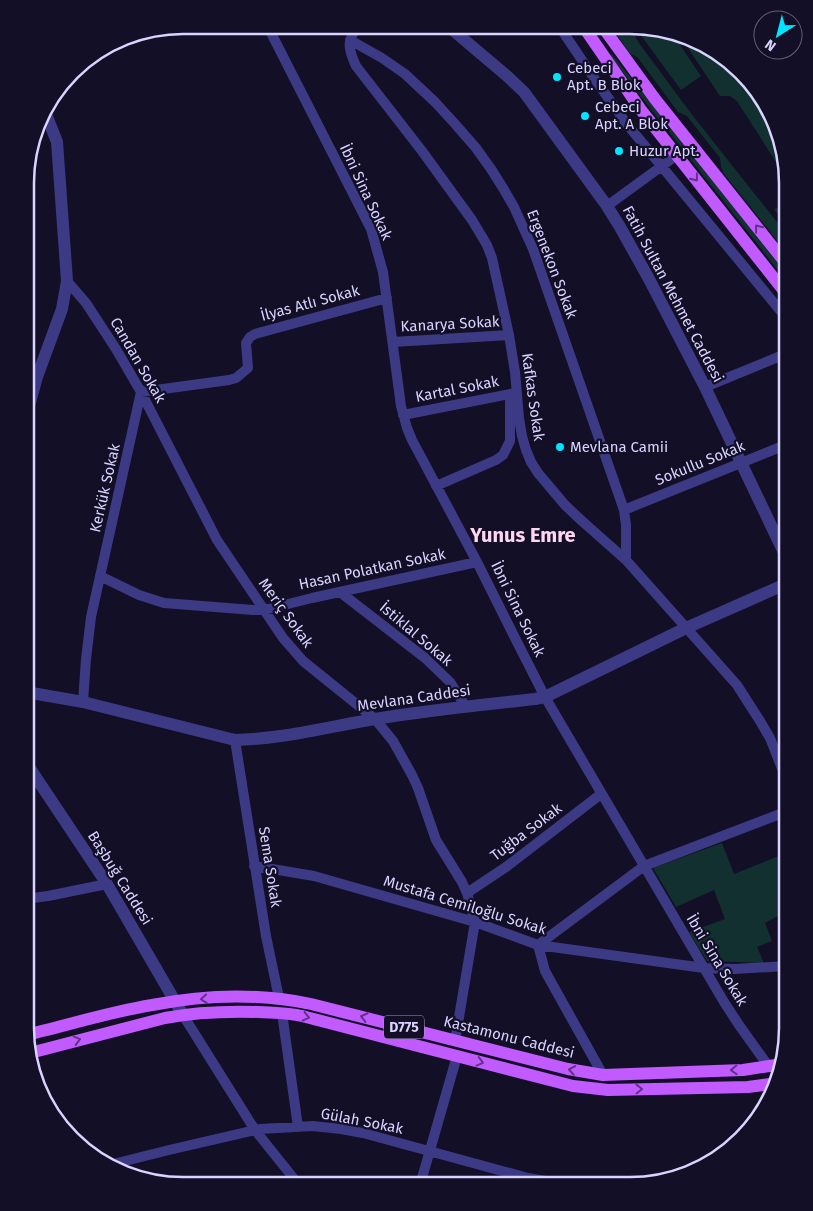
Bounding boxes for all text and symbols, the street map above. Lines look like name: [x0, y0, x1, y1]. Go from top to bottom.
north arrow: [753, 10, 803, 60]
text: N: [762, 36, 779, 55]
place label: Cebeci Apt. B Blok: [567, 59, 641, 94]
marker: Cebeci Apt. B Blok: [551, 71, 563, 83]
place label: Cebeci Apt. A Blok: [595, 98, 668, 133]
marker: Cebeci Apt. A Blok: [579, 110, 591, 122]
street label: İbni Sina Sokak: [336, 141, 396, 243]
place label: Huzur Apt.: [629, 142, 699, 160]
marker: Huzur Apt.: [613, 145, 625, 157]
one-way arrow: [689, 172, 698, 182]
street label: Fatih Sultan Mehmet Caddesi: [619, 203, 727, 385]
street label: Ergenekon Sokak: [523, 207, 581, 321]
one-way arrow: [755, 225, 763, 234]
street label: İlyas Atlı Sokak: [259, 281, 362, 325]
street label: Kanarya Sokak: [400, 312, 500, 336]
street label: Candan Sokak: [106, 314, 170, 406]
street label: Kafkas Sokak: [518, 352, 548, 442]
street label: Kartal Sokak: [414, 372, 501, 406]
street label: Sokullu Sokak: [653, 437, 748, 489]
place label: Mevlana Camii: [570, 438, 668, 456]
street label: Kerkük Sokak: [86, 441, 124, 534]
marker: Mevlana Camii: [554, 441, 566, 453]
district label: Yunus Emre: [469, 523, 576, 547]
street label: Hasan Polatkan Sokak: [297, 545, 447, 593]
street label: İbni Sina Sokak: [487, 558, 549, 660]
street label: Meriç Sokak: [255, 575, 317, 651]
street label: İstiklal Sokak: [376, 598, 456, 670]
street label: Mevlana Caddesi: [356, 681, 472, 715]
street label: Tuğba Sokak: [487, 799, 566, 865]
street label: Sema Sokak: [255, 825, 285, 909]
street label: Başbuğ Caddesi: [84, 828, 156, 928]
street label: Mustafa Cemiloğlu Sokak: [381, 872, 549, 938]
street label: İbni Sina Sokak: [683, 911, 752, 1009]
one-way arrow: [199, 993, 207, 1004]
one-way arrow: [301, 1011, 310, 1022]
one-way arrow: [359, 1012, 368, 1023]
street label: Kastamonu Caddesi: [442, 1012, 576, 1062]
road number: D775: [384, 1016, 424, 1038]
one-way arrow: [73, 1036, 81, 1046]
one-way arrow: [476, 1056, 485, 1067]
one-way arrow: [568, 1065, 577, 1075]
one-way arrow: [730, 1065, 738, 1076]
one-way arrow: [636, 1084, 644, 1094]
street label: Gülah Sokak: [319, 1104, 405, 1138]

